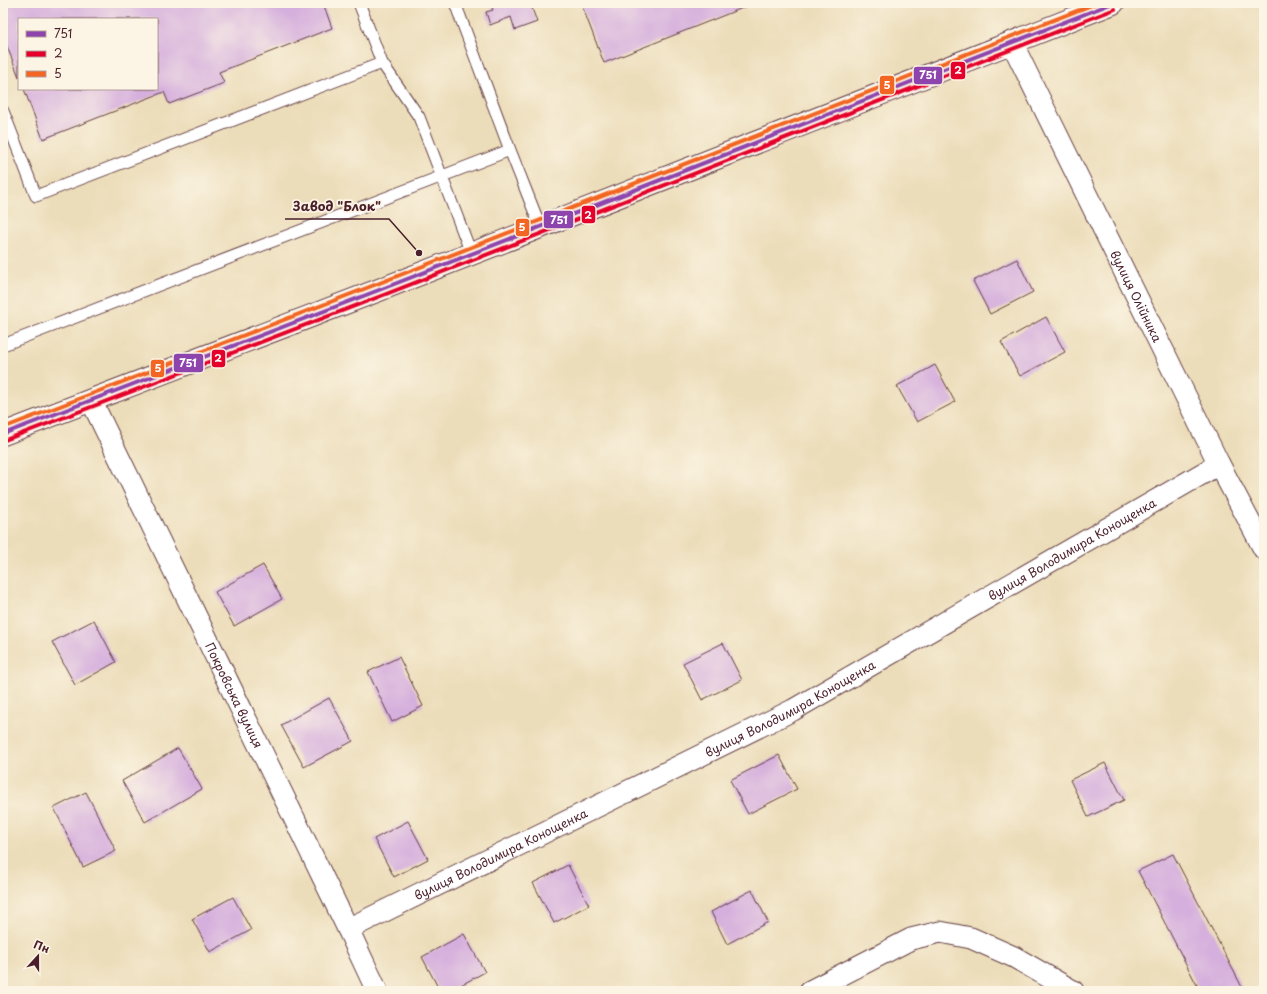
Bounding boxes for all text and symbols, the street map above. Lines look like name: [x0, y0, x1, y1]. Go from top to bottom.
legend: [18, 18, 158, 90]
text: 751: [54, 24, 72, 42]
text: 2: [54, 44, 63, 62]
line badge: 2: [950, 61, 966, 80]
text: 2: [954, 61, 962, 78]
text: 5: [54, 64, 62, 82]
line badge: 751: [913, 66, 943, 85]
text: 751: [919, 66, 937, 83]
line badge: 5: [879, 75, 895, 95]
text: 5: [883, 76, 891, 93]
callout: Завод "Блок": [285, 194, 389, 219]
text: Завод "Блок": [292, 196, 381, 215]
line badge: 2: [581, 205, 596, 224]
text: 2: [584, 206, 592, 223]
line badge: 751: [543, 210, 574, 229]
text: 751: [550, 211, 568, 228]
line badge: 5: [515, 218, 530, 237]
text: 5: [518, 218, 526, 235]
street label: вулиця Олійника: [1106, 247, 1167, 345]
line badge: 2: [211, 349, 226, 368]
text: 2: [214, 349, 222, 366]
line badge: 751: [173, 353, 204, 373]
text: 751: [179, 354, 197, 371]
line badge: 5: [150, 359, 165, 378]
text: 5: [154, 359, 162, 376]
street label: вулиця Володимира Конощенка: [985, 493, 1160, 605]
street label: Покровська вулиця: [201, 639, 268, 751]
street label: вулиця Володимира Конощенка: [702, 655, 879, 761]
street label: вулиця Володимира Конощенка: [411, 803, 591, 904]
text: Пн: [31, 935, 52, 957]
north arrow: [18, 936, 58, 976]

